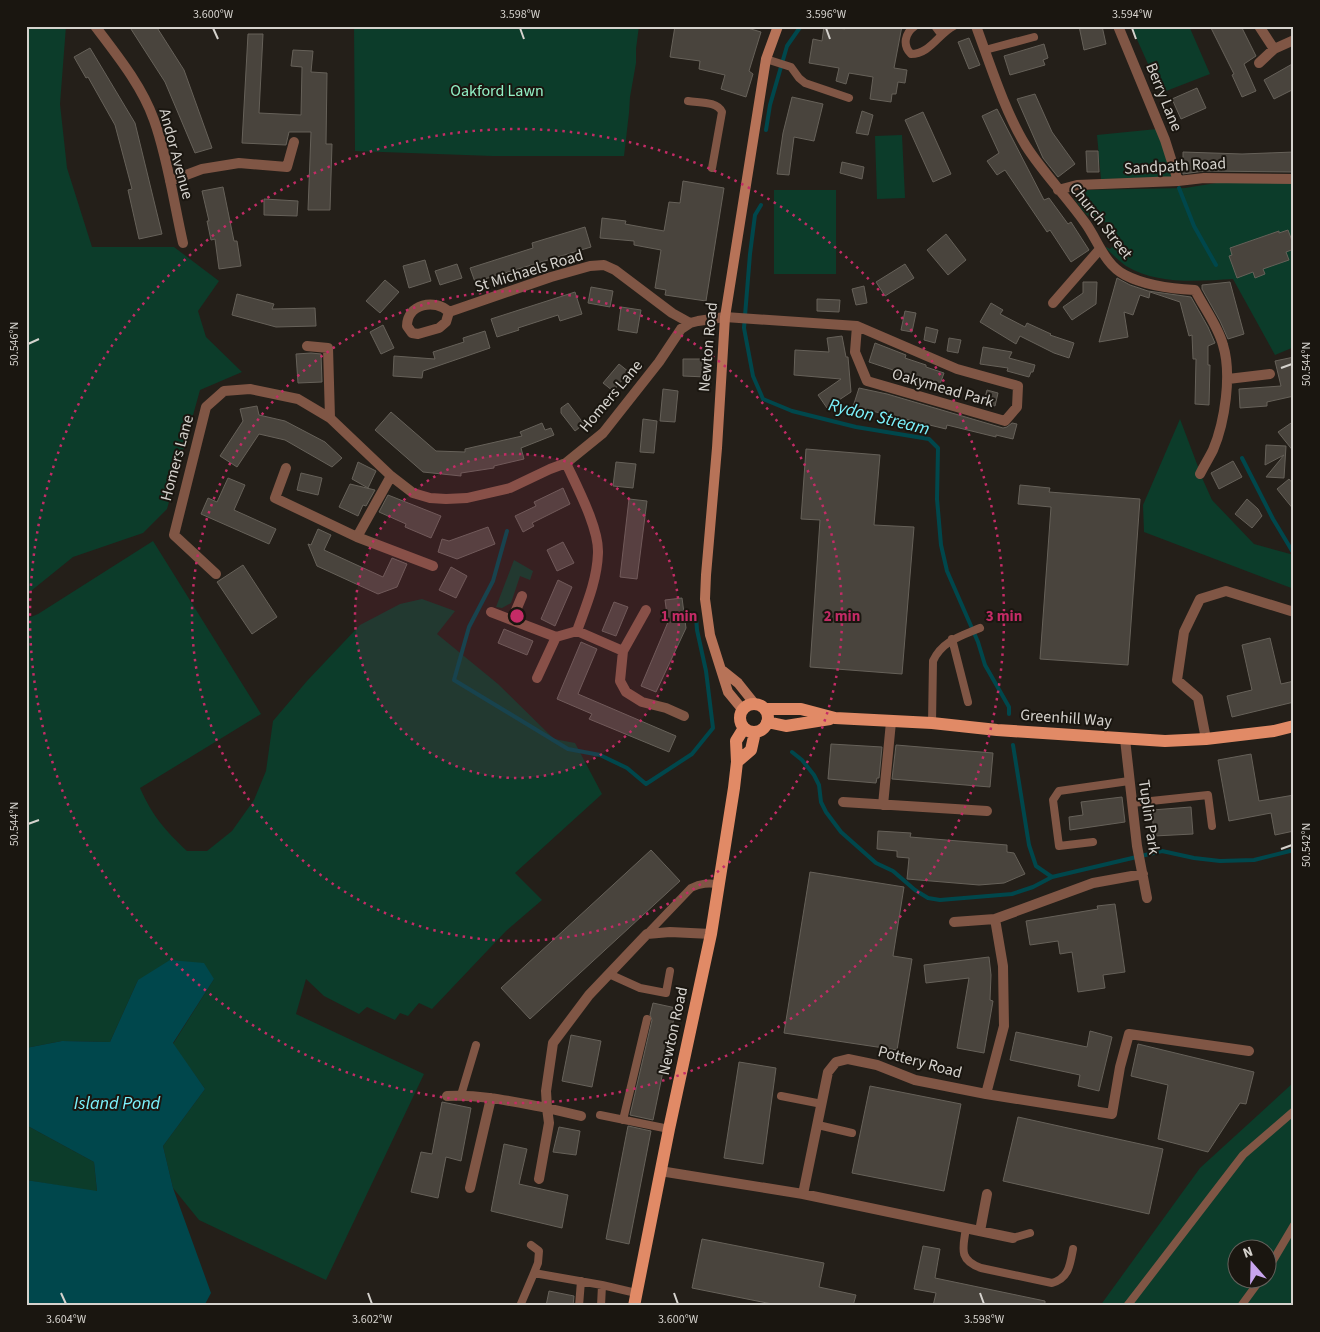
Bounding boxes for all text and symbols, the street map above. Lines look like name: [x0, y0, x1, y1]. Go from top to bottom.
text: 3.600°W: [193, 6, 234, 23]
text: 3.598°W: [500, 6, 541, 23]
text: 3.596°W: [806, 6, 847, 23]
text: 3.594°W: [1112, 6, 1153, 23]
street label: Berry Lane: [1140, 59, 1188, 135]
park label: Oakford Lawn: [450, 80, 544, 102]
street label: Andor Avenue: [153, 106, 199, 202]
street label: Sandpath Road: [1123, 152, 1227, 180]
street label: Church Street: [1064, 178, 1138, 264]
street label: St Michaels Road: [472, 244, 586, 298]
street label: Newton Road: [693, 301, 723, 393]
text: 50.546°N: [6, 322, 23, 366]
text: 50.544°N: [1298, 342, 1315, 386]
street label: Homers Lane: [574, 355, 648, 437]
street label: Oakymead Park: [889, 363, 997, 413]
water label: Rydon Stream: [826, 392, 932, 442]
street label: Homers Lane: [155, 412, 199, 503]
text: 1 min: [661, 606, 697, 627]
text: 2 min: [824, 606, 860, 627]
text: 3 min: [986, 606, 1022, 627]
centre of rings: [508, 607, 526, 625]
street label: Greenhill Way: [1019, 704, 1113, 732]
street label: Tuplin Park: [1133, 778, 1165, 856]
text: 50.544°N: [6, 802, 23, 846]
text: 50.542°N: [1298, 823, 1315, 867]
street label: Newton Road: [653, 985, 693, 1077]
street label: Pottery Road: [875, 1040, 965, 1084]
water label: Island Pond: [74, 1091, 161, 1116]
north arrow: [1228, 1240, 1278, 1290]
text: N: [1240, 1242, 1256, 1264]
text: 3.604°W: [46, 1311, 87, 1328]
text: 3.602°W: [352, 1311, 393, 1328]
text: 3.600°W: [658, 1311, 699, 1328]
text: 3.598°W: [964, 1311, 1005, 1328]

